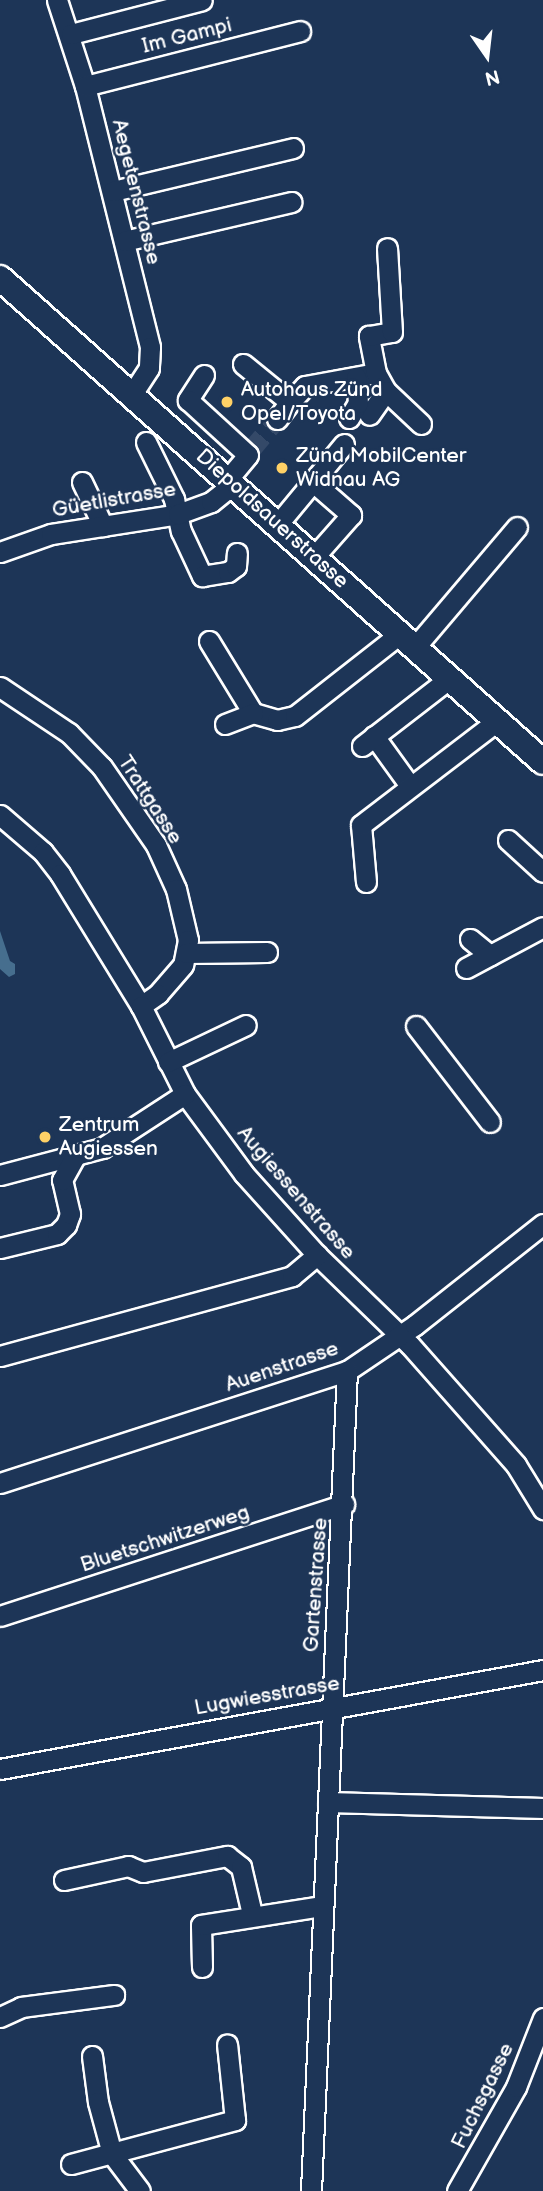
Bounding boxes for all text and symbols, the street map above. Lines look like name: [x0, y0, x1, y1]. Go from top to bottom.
street label: Im Gampi: [139, 13, 235, 59]
north arrow: [452, 21, 522, 91]
text: N: [482, 64, 502, 90]
street label: Aegetenstrasse: [106, 117, 166, 267]
place label: Autohaus Zünd Opel/Toyota: [241, 377, 382, 427]
marker: Autohaus Zünd Opel/Toyota: [219, 394, 235, 410]
place label: Zünd MobilCenter Widnau AG: [296, 443, 466, 493]
street label: Diepoldsauerstrasse: [191, 444, 353, 594]
marker: Zünd MobilCenter Widnau AG: [274, 460, 290, 476]
street label: Güetlistrasse: [50, 477, 178, 523]
street label: Trattgasse: [112, 751, 188, 849]
place label: Zentrum Augiessen: [59, 1112, 158, 1162]
street label: Augiessenstrasse: [231, 1121, 361, 1265]
marker: Zentrum Augiessen: [37, 1129, 53, 1145]
street label: Auenstrasse: [222, 1336, 342, 1398]
street label: Bluetschwitzerweg: [77, 1500, 253, 1578]
street label: Gartenstrasse: [299, 1517, 333, 1653]
street label: Lugwiesstrasse: [192, 1671, 342, 1721]
street label: Fuchsgasse: [447, 2039, 519, 2153]

